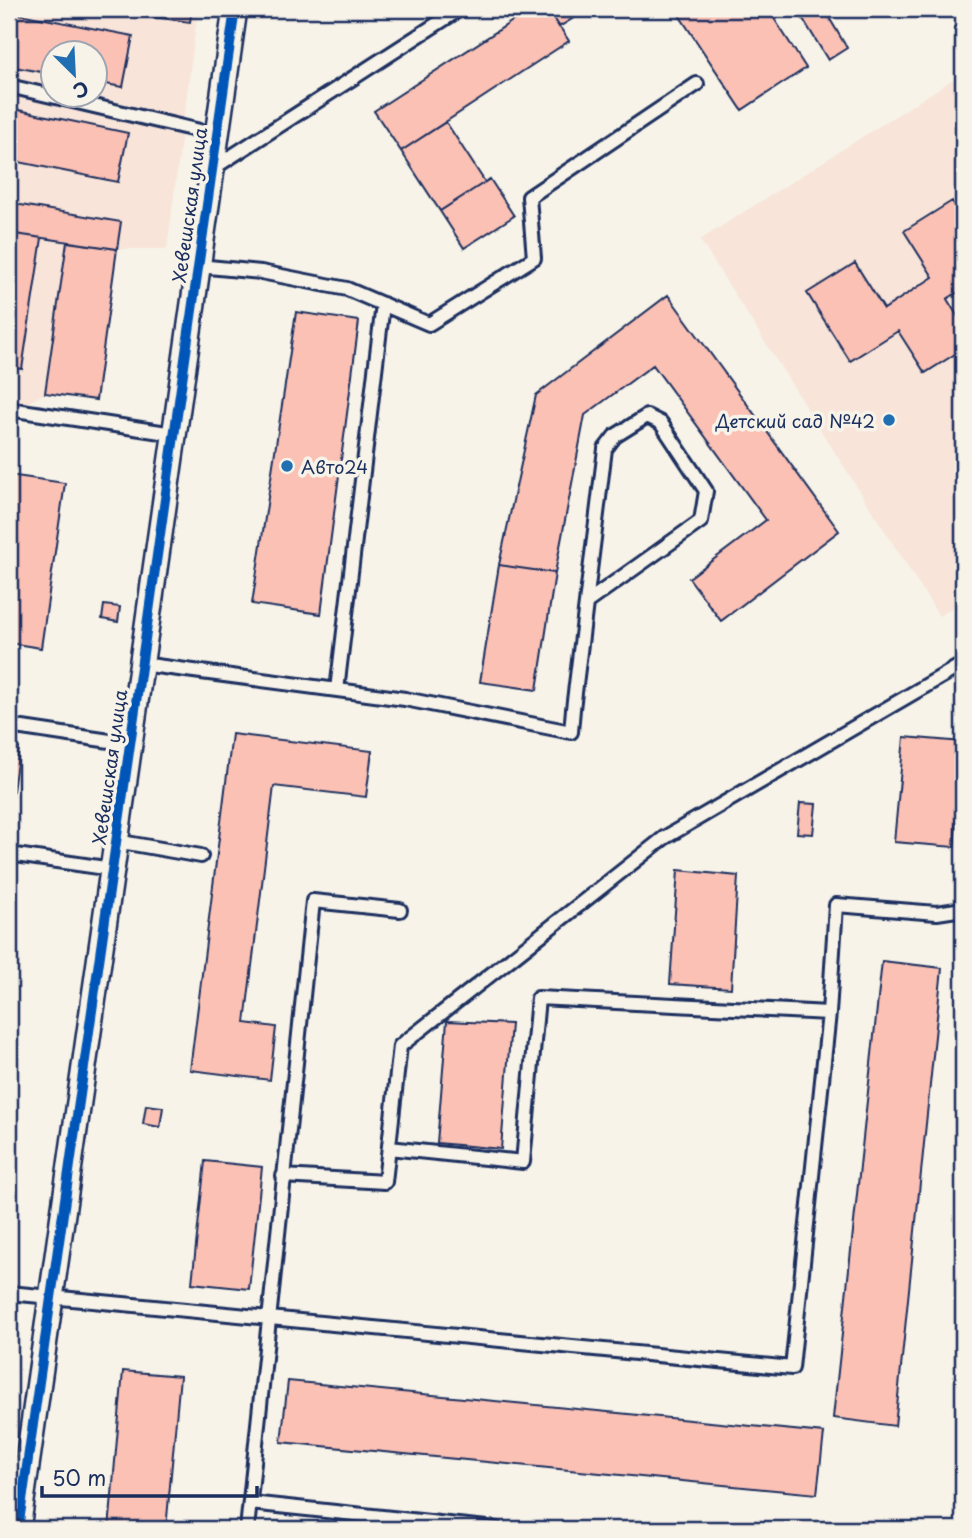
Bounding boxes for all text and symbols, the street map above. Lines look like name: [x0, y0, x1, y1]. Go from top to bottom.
north arrow: [38, 38, 108, 108]
text: С: [69, 75, 94, 106]
street label: Хевешская улица: [165, 125, 213, 284]
place label: Детский сад №42: [715, 407, 875, 434]
marker: Детский сад №42: [881, 412, 897, 428]
place label: Авто24: [301, 453, 368, 480]
marker: Авто24: [279, 458, 295, 474]
street label: Хевешская улица: [85, 687, 133, 846]
scale bar: [42, 1454, 257, 1498]
text: 50 m: [52, 1461, 106, 1493]

